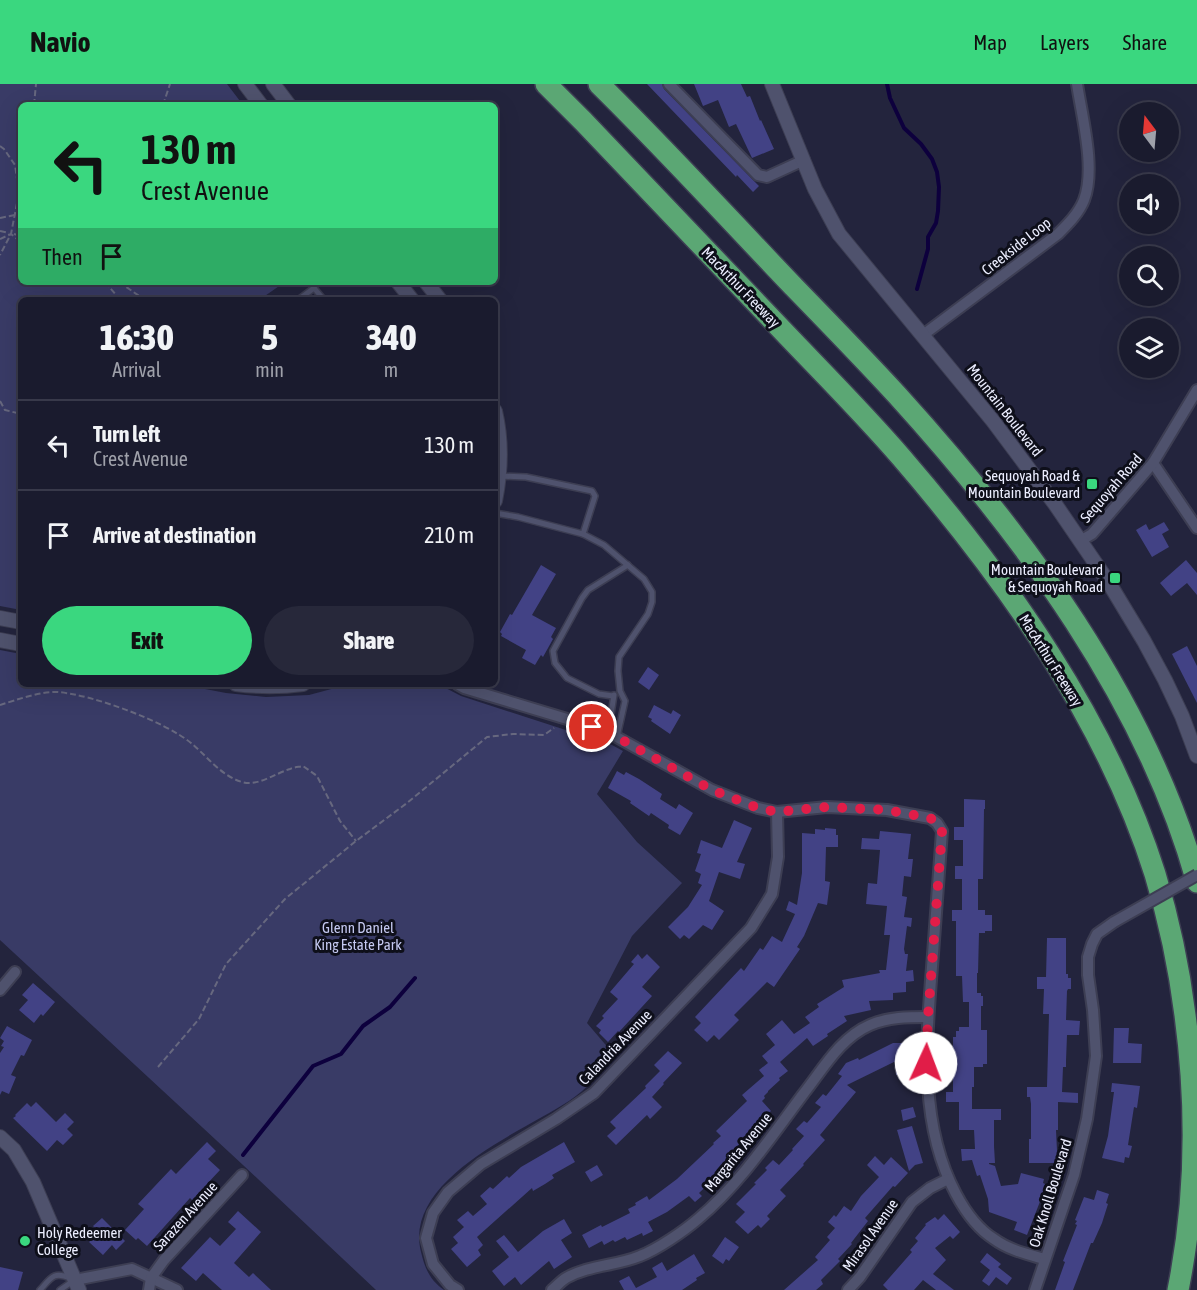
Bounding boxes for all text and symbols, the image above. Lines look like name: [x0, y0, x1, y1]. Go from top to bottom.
text: Navio: [30, 26, 91, 58]
text: Map: [973, 30, 1007, 54]
text: Layers: [1040, 30, 1090, 54]
text: Share: [1123, 30, 1167, 54]
north arrow: [1119, 102, 1179, 162]
map controls: [1119, 102, 1179, 378]
text: 130 m: [141, 125, 236, 173]
icon: left: [42, 126, 120, 204]
button: sound: [1119, 174, 1179, 234]
text: Crest Avenue: [141, 175, 269, 206]
street label: Creekside Loop: [978, 214, 1054, 278]
icon: arrive: [95, 240, 128, 273]
street label: MacArthur Freeway: [698, 243, 784, 331]
text: Then: [42, 244, 83, 270]
button: search: [1119, 246, 1179, 306]
text: 16:30: [100, 316, 174, 358]
text: 5: [261, 316, 278, 358]
text: 340: [366, 316, 416, 358]
button: layers: [1119, 318, 1179, 378]
text: Arrival: [112, 358, 161, 381]
text: min: [255, 358, 284, 381]
text: m: [384, 358, 398, 381]
street label: Mountain Boulevard: [964, 361, 1046, 459]
text: Turn left: [93, 421, 160, 447]
icon: left: [42, 429, 75, 462]
text: 130 m: [424, 432, 474, 458]
text: Crest Avenue: [93, 447, 188, 470]
street label: Sequoyah Road: [1077, 450, 1145, 526]
place label: Sequoyah Road & Mountain Boulevard: [968, 467, 1080, 501]
marker: Sequoyah Road & Mountain Boulevard: [1085, 477, 1099, 491]
icon: arrive: [42, 519, 75, 552]
text: Arrive at destination: [93, 522, 256, 548]
text: 210 m: [424, 522, 474, 548]
place label: Mountain Boulevard & Sequoyah Road: [991, 561, 1103, 595]
marker: Mountain Boulevard & Sequoyah Road: [1108, 571, 1122, 585]
button: Exit: [42, 606, 252, 675]
button: Share: [264, 606, 474, 675]
street label: MacArthur Freeway: [1016, 611, 1086, 709]
pin: [566, 701, 617, 752]
icon: arrive: [575, 710, 608, 743]
park label: Glenn Daniel King Estate Park: [314, 919, 402, 953]
street label: Calandria Avenue: [575, 1006, 655, 1088]
position arrow: [894, 1031, 958, 1095]
street label: Margarita Avenue: [701, 1109, 775, 1195]
street label: Oak Knoll Boulevard: [1025, 1137, 1075, 1249]
street label: Sarazen Avenue: [149, 1178, 221, 1254]
street label: Mirasol Avenue: [839, 1195, 901, 1274]
place label: Holy Redeemer College: [37, 1224, 122, 1258]
marker: Holy Redeemer College: [18, 1234, 32, 1248]

